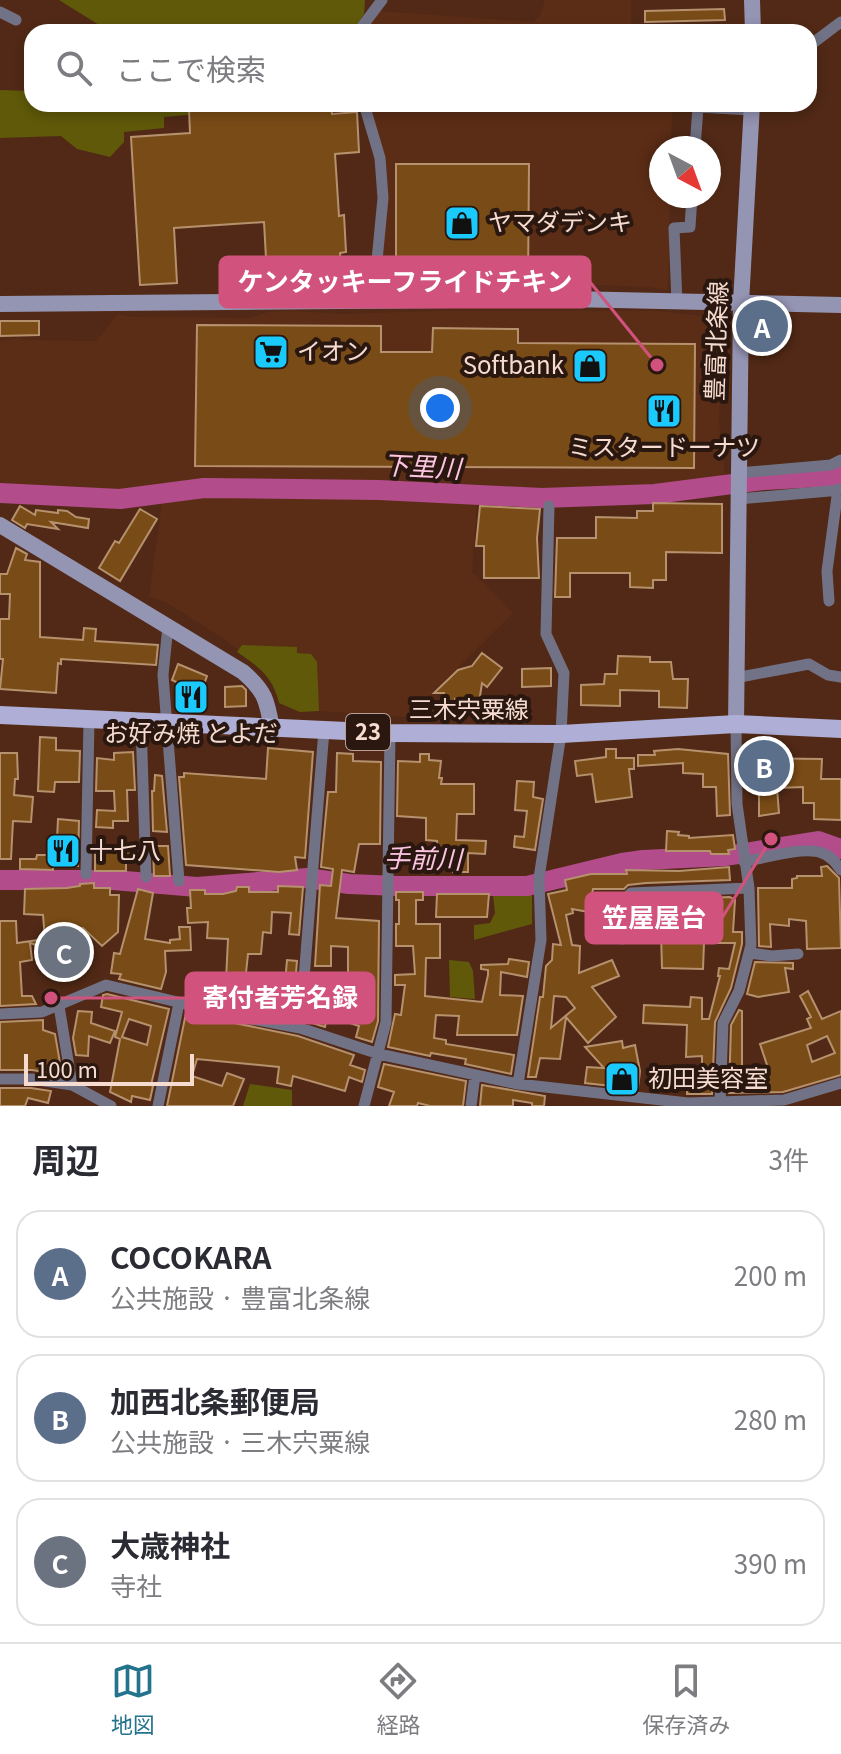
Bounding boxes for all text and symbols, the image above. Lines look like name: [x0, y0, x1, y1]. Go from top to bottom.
search box: [24, 24, 817, 112]
icon: search: [52, 46, 96, 90]
text: ここで検索: [116, 46, 266, 90]
north arrow: [649, 136, 721, 208]
place label: ヤマダデンキ: [488, 203, 632, 238]
shop icon: ヤマダデンキ: [443, 204, 481, 242]
callout: ケンタッキーフライドチキン: [220, 257, 590, 307]
text: ケンタッキーフライドチキン: [238, 261, 572, 298]
street label: 豊富北条線: [695, 280, 734, 401]
pin: A: [736, 296, 788, 356]
place label: イオン: [297, 332, 369, 367]
supermarket icon: イオン: [252, 333, 290, 371]
place label: Softbank: [463, 346, 565, 381]
shop icon: Softbank: [571, 347, 609, 385]
your location: [420, 388, 460, 428]
restaurant icon: ミスタードーナツ: [645, 392, 683, 430]
place label: ミスタードーナツ: [568, 428, 760, 463]
water label: 下里川: [382, 444, 465, 485]
restaurant icon: お好み焼 とよだ: [172, 678, 210, 716]
street label: 三木宍粟線: [409, 690, 529, 725]
place label: お好み焼 とよだ: [104, 714, 278, 749]
road number: 23: [346, 714, 390, 750]
pin: B: [738, 736, 790, 796]
place label: 十七八: [89, 831, 161, 866]
restaurant icon: 十七八: [44, 832, 82, 870]
water label: 手前川: [384, 837, 465, 876]
callout: 笠屋屋台: [586, 893, 722, 943]
text: 笠屋屋台: [602, 897, 706, 934]
pin: C: [38, 922, 90, 982]
callout: 寄付者芳名録: [186, 973, 374, 1023]
text: 寄付者芳名録: [202, 977, 358, 1014]
scale bar: [24, 1050, 194, 1086]
text: 100 m: [36, 1052, 98, 1084]
place label: 初田美容室: [648, 1059, 768, 1094]
shop icon: 初田美容室: [603, 1060, 641, 1098]
text: 周辺: [32, 1134, 100, 1183]
text: 3件: [769, 1140, 809, 1177]
text: COCOKARA: [110, 1234, 271, 1278]
text: A: [52, 1256, 68, 1293]
text: 200 m: [734, 1256, 807, 1293]
text: 公共施設 · 豊富北条線: [110, 1278, 370, 1315]
text: 加西北条郵便局: [110, 1378, 320, 1422]
text: B: [51, 1400, 69, 1437]
text: 280 m: [734, 1400, 807, 1437]
text: 公共施設 · 三木宍粟線: [110, 1422, 370, 1459]
text: 大歳神社: [110, 1522, 230, 1566]
text: C: [51, 1544, 69, 1581]
text: 390 m: [734, 1544, 807, 1581]
text: 寺社: [110, 1566, 162, 1603]
tab: 地図: [111, 1659, 155, 1739]
tab: 経路: [376, 1659, 420, 1739]
tab: 保存済み: [642, 1659, 730, 1739]

